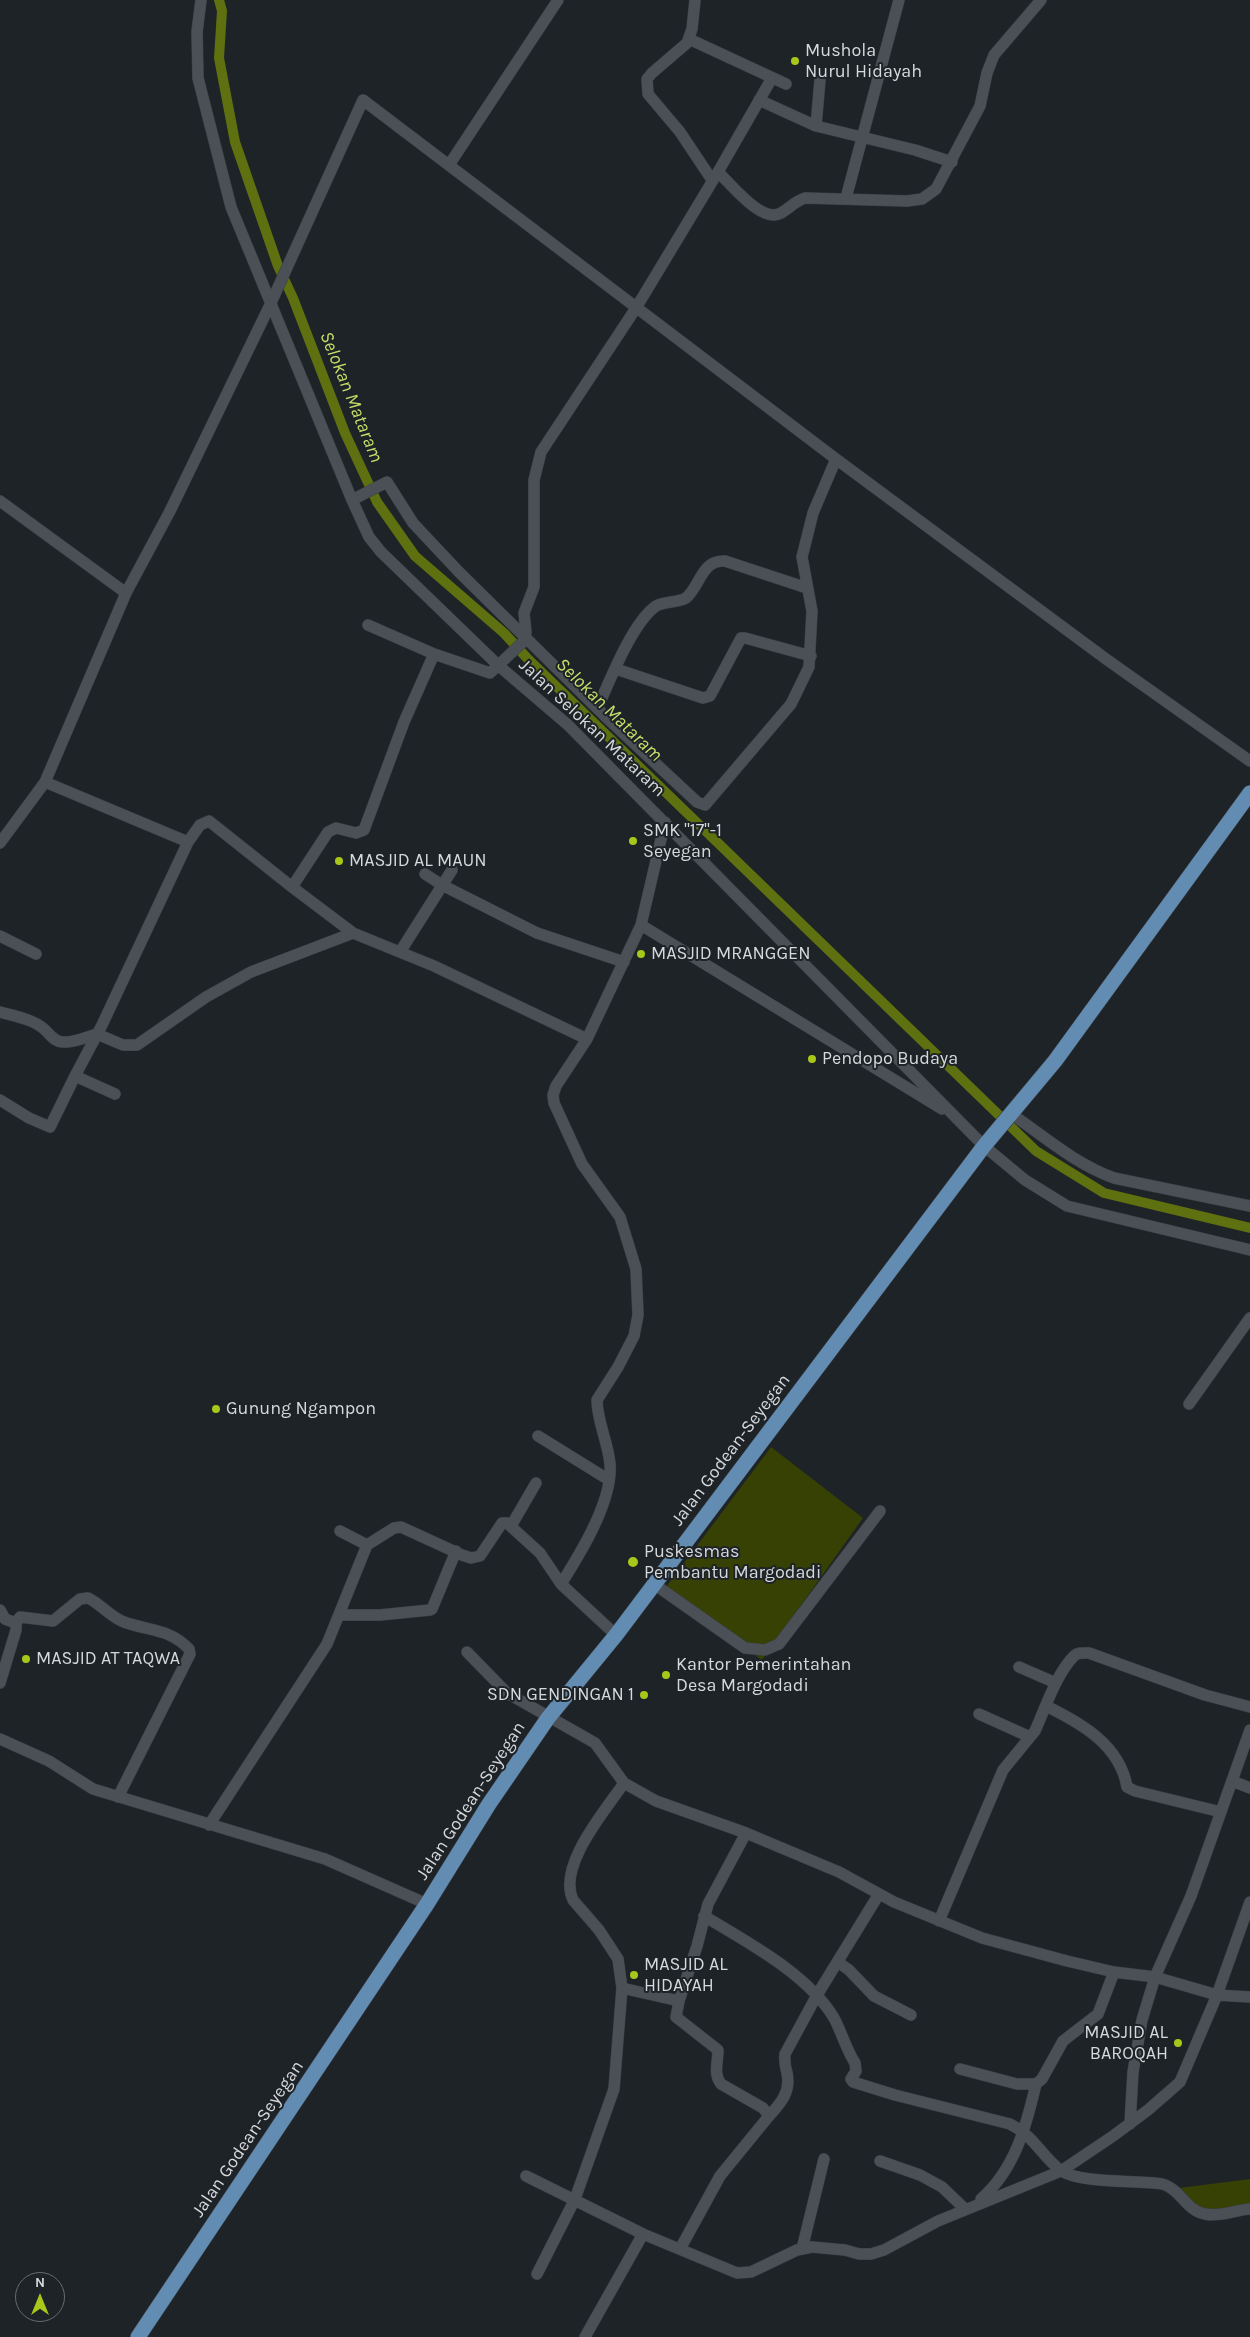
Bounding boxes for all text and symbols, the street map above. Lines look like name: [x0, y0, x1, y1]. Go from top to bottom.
place label: Mushola Nurul Hidayah: [805, 40, 922, 82]
marker: Mushola Nurul Hidayah: [789, 55, 801, 67]
water label: Selokan Mataram: [314, 328, 388, 466]
street label: Jalan Selokan Mataram: [514, 654, 670, 802]
water label: Selokan Mataram: [551, 654, 667, 766]
place label: SMK "17"-1 Seyegan: [643, 820, 722, 862]
marker: SMK "17"-1 Seyegan: [627, 835, 639, 847]
place label: MASJID AL MAUN: [349, 850, 487, 872]
marker: MASJID AL MAUN: [333, 855, 345, 867]
place label: MASJID MRANGGEN: [651, 943, 810, 965]
marker: MASJID MRANGGEN: [635, 948, 647, 960]
place label: Pendopo Budaya: [822, 1048, 958, 1070]
marker: Pendopo Budaya: [806, 1053, 818, 1065]
street label: Jalan Godean-Seyegan: [667, 1370, 795, 1530]
place label: Gunung Ngampon: [226, 1398, 376, 1420]
marker: Gunung Ngampon: [210, 1403, 222, 1415]
place label: Puskesmas Pembantu Margodadi: [644, 1541, 821, 1584]
marker: Puskesmas Pembantu Margodadi: [626, 1555, 640, 1569]
place label: MASJID AT TAQWA: [36, 1648, 180, 1670]
marker: MASJID AT TAQWA: [20, 1653, 32, 1665]
place label: Kantor Pemerintahan Desa Margodadi: [676, 1654, 851, 1696]
marker: Kantor Pemerintahan Desa Margodadi: [660, 1669, 672, 1681]
place label: SDN GENDINGAN 1: [487, 1684, 634, 1706]
marker: SDN GENDINGAN 1: [638, 1689, 650, 1701]
street label: Jalan Godean-Seyegan: [412, 1718, 530, 1884]
place label: MASJID AL HIDAYAH: [644, 1954, 728, 1996]
marker: MASJID AL HIDAYAH: [628, 1969, 640, 1981]
place label: MASJID AL BAROQAH: [1084, 2022, 1168, 2064]
marker: MASJID AL BAROQAH: [1172, 2037, 1184, 2049]
street label: Jalan Godean-Seyegan: [188, 2057, 308, 2221]
north arrow: [15, 2272, 65, 2322]
text: N: [35, 2274, 45, 2291]

